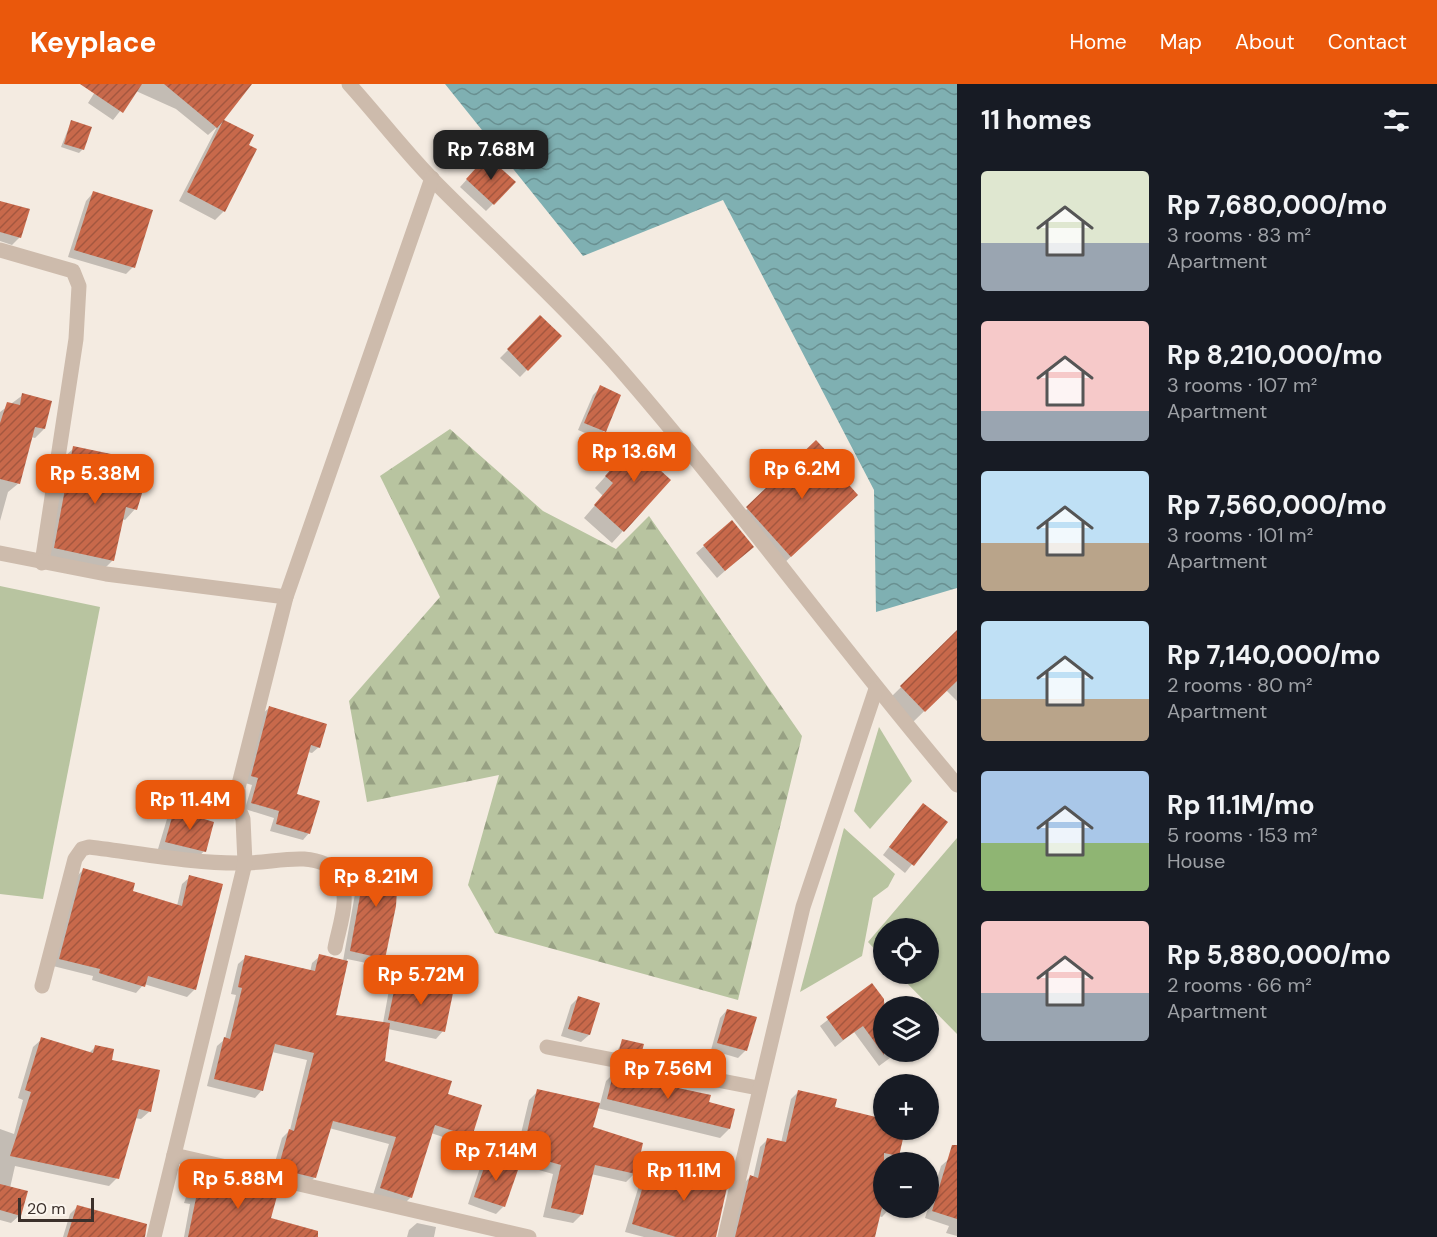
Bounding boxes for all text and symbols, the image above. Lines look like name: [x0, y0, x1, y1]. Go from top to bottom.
text: Keyplace: [30, 24, 156, 61]
text: Home: [1069, 28, 1127, 56]
text: Map: [1160, 28, 1202, 56]
text: About: [1235, 28, 1295, 56]
text: Contact: [1328, 28, 1407, 56]
text: 11 homes: [981, 103, 1092, 137]
icon: filters: [1380, 104, 1413, 137]
pin: Rp 7.68M: [429, 130, 553, 181]
text: Rp 7.68M: [447, 136, 535, 162]
text: Rp 7,680,000/mo: [1167, 188, 1387, 222]
icon: home: [1029, 195, 1101, 267]
text: 3 rooms · 83 m²: [1167, 222, 1311, 248]
text: Apartment: [1167, 248, 1267, 274]
text: Rp 8,210,000/mo: [1167, 338, 1383, 372]
icon: home: [1029, 345, 1101, 417]
text: 3 rooms · 107 m²: [1167, 372, 1317, 398]
text: Apartment: [1167, 398, 1267, 424]
pin: Rp 13.6M: [572, 432, 696, 483]
text: Rp 13.6M: [592, 438, 676, 464]
pin: Rp 6.2M: [747, 449, 857, 500]
pin: Rp 5.38M: [33, 454, 157, 505]
text: Rp 6.2M: [764, 455, 840, 481]
text: Rp 5.38M: [50, 460, 140, 486]
text: Rp 7,560,000/mo: [1167, 488, 1387, 522]
icon: home: [1029, 495, 1101, 567]
text: 3 rooms · 101 m²: [1167, 522, 1313, 548]
text: Apartment: [1167, 548, 1267, 574]
text: Rp 7,140,000/mo: [1167, 638, 1381, 672]
icon: home: [1029, 645, 1101, 717]
text: 2 rooms · 80 m²: [1167, 672, 1313, 698]
text: Apartment: [1167, 698, 1267, 724]
pin: Rp 11.4M: [128, 780, 252, 831]
text: Rp 11.4M: [150, 786, 230, 812]
text: Rp 11.1M/mo: [1167, 788, 1315, 822]
icon: home: [1029, 795, 1101, 867]
text: 5 rooms · 153 m²: [1167, 822, 1318, 848]
text: House: [1167, 848, 1225, 874]
pin: Rp 8.21M: [314, 857, 438, 908]
text: Rp 8.21M: [334, 863, 418, 889]
map controls: [873, 918, 939, 1218]
button: locate: [873, 918, 939, 984]
text: Rp 5,880,000/mo: [1167, 938, 1391, 972]
icon: home: [1029, 945, 1101, 1017]
pin: Rp 5.72M: [359, 955, 483, 1006]
text: Rp 5.72M: [377, 961, 465, 987]
text: 2 rooms · 66 m²: [1167, 972, 1312, 998]
button: layers: [873, 996, 939, 1062]
text: Apartment: [1167, 998, 1267, 1024]
pin: Rp 7.56M: [606, 1049, 730, 1100]
text: Rp 7.56M: [624, 1055, 712, 1081]
button: +: [873, 1074, 939, 1140]
pin: Rp 7.14M: [434, 1131, 558, 1182]
text: Rp 7.14M: [455, 1137, 537, 1163]
pin: Rp 11.1M: [622, 1151, 746, 1202]
button: −: [873, 1152, 939, 1218]
text: Rp 11.1M: [647, 1157, 721, 1183]
pin: Rp 5.88M: [176, 1159, 300, 1210]
text: Rp 5.88M: [193, 1165, 283, 1191]
scale bar: [18, 1195, 94, 1222]
text: 20 m: [27, 1198, 66, 1219]

